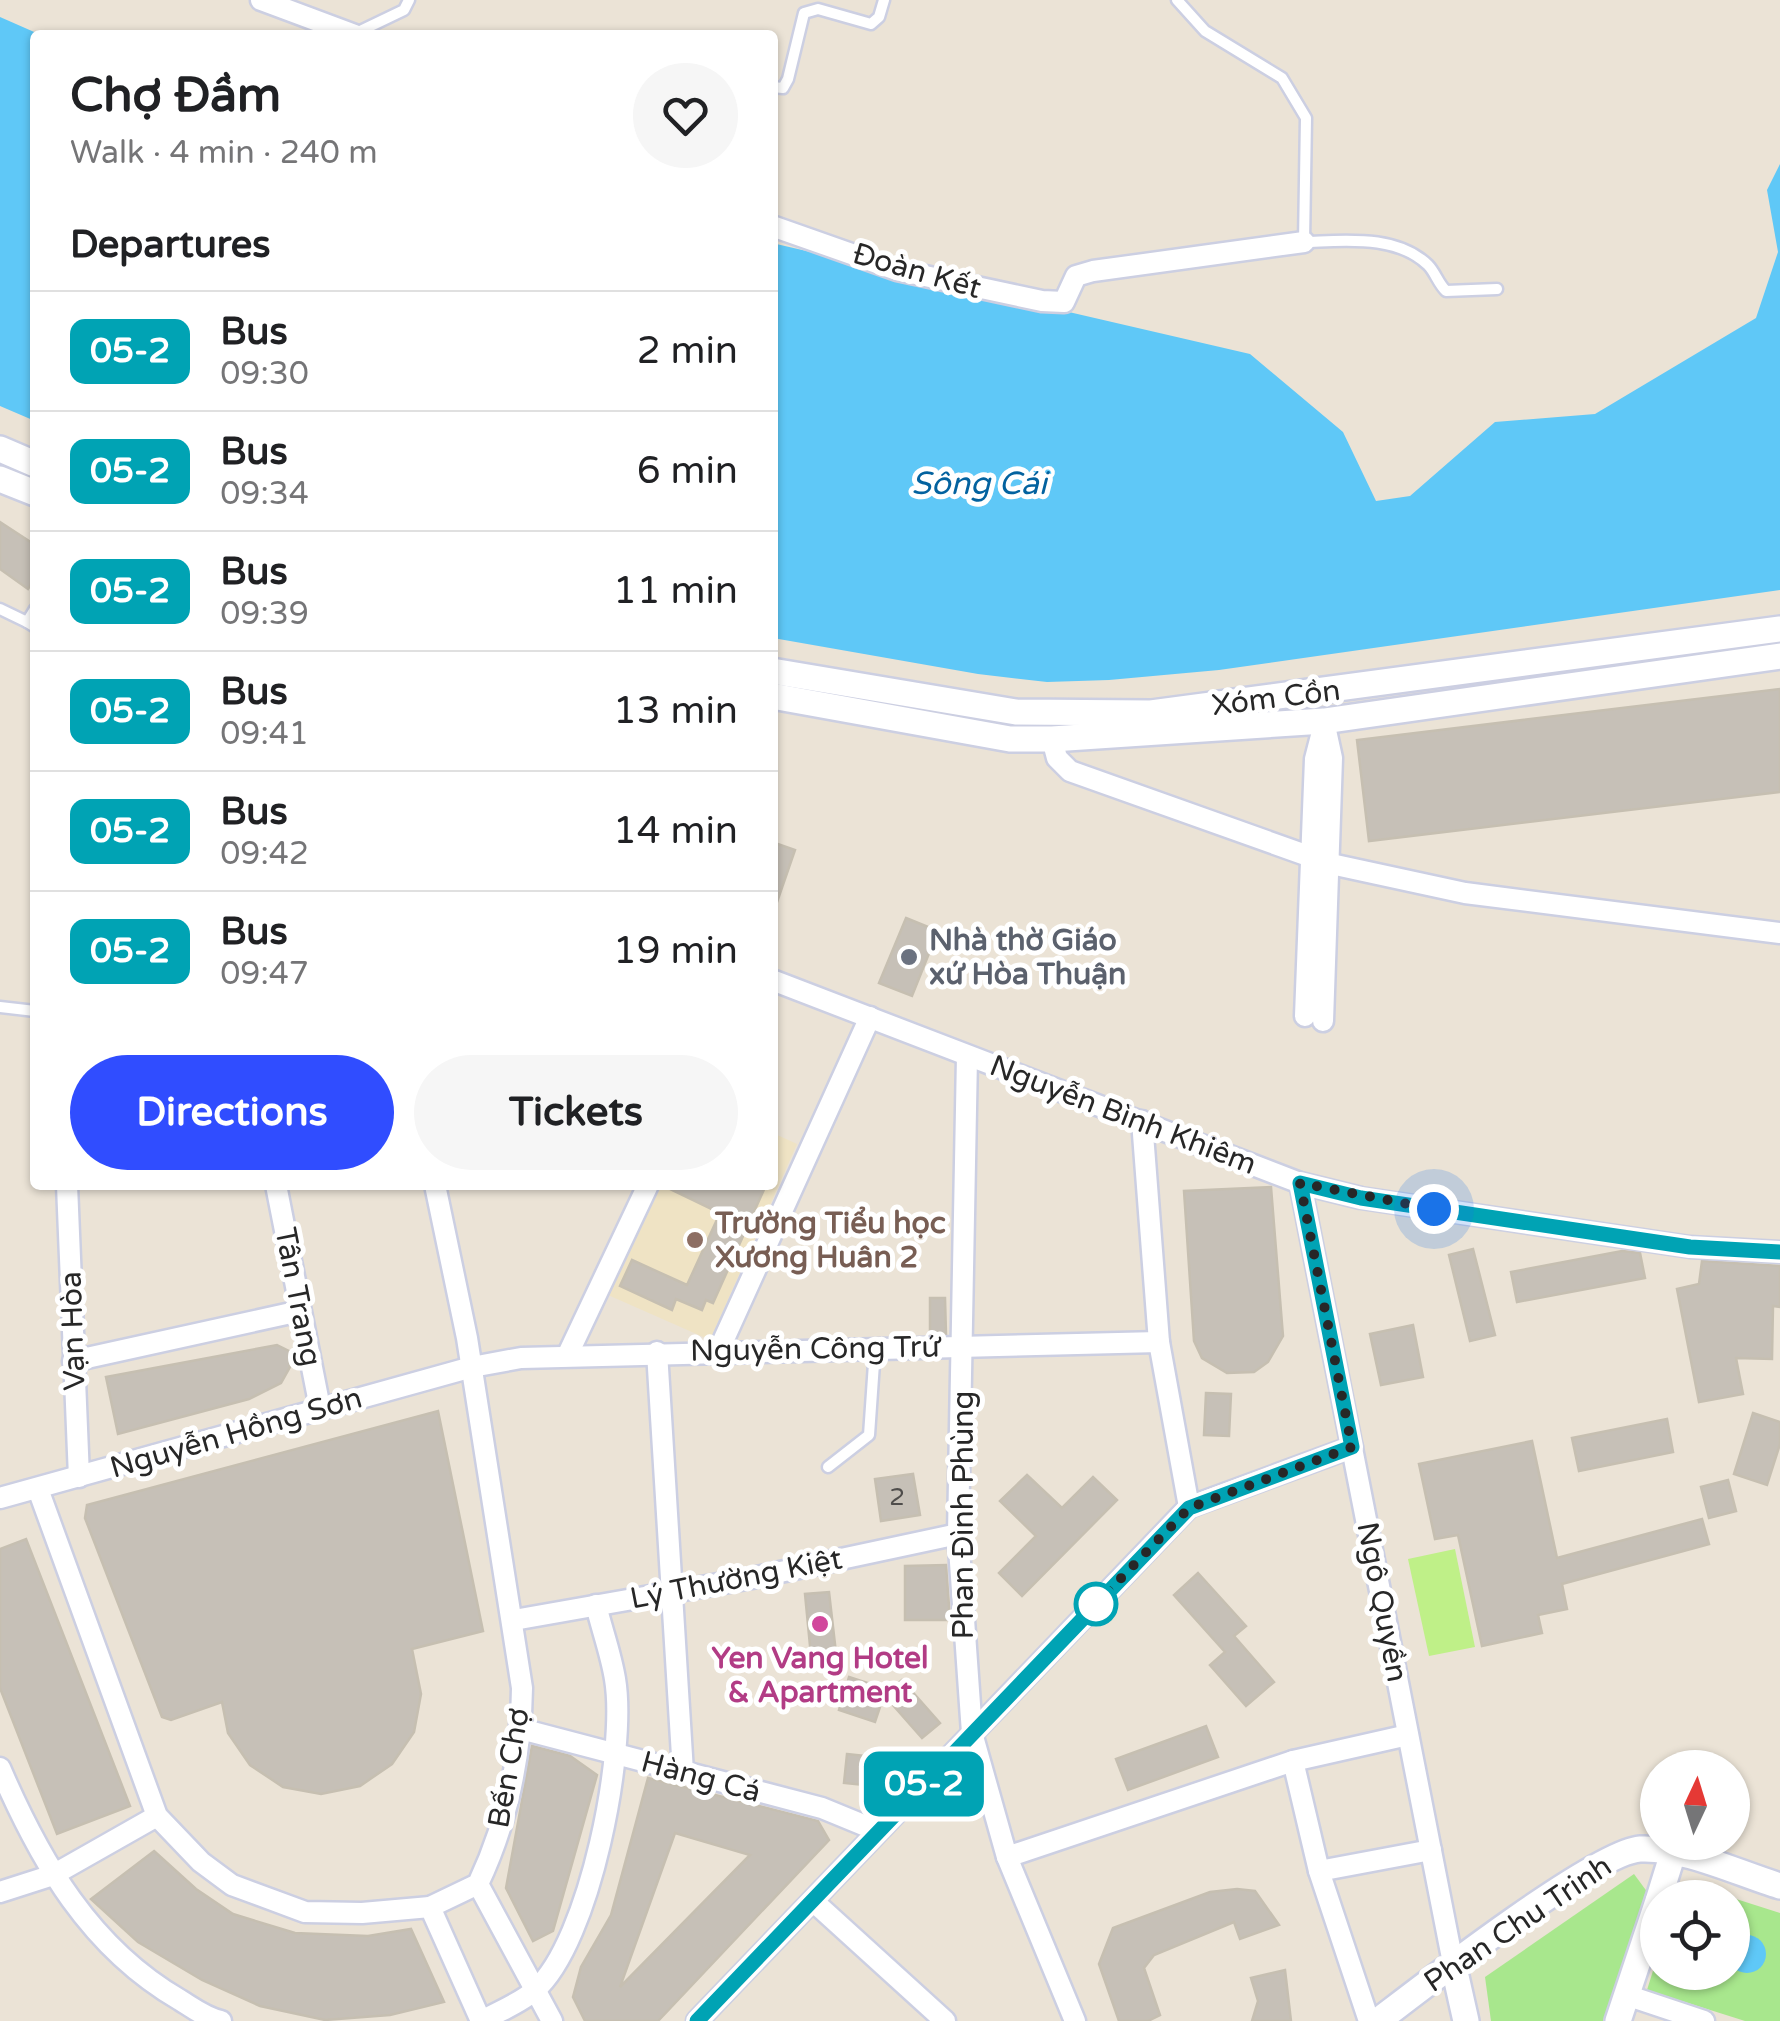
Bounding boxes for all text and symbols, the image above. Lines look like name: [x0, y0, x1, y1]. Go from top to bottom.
button: heart: [633, 63, 738, 168]
text: Chợ Đầm: [70, 67, 281, 125]
text: Walk · 4 min · 240 m: [70, 134, 378, 172]
text: Departures: [70, 222, 271, 268]
street label: Đoàn Kết: [849, 235, 985, 307]
text: Bus: [220, 309, 288, 355]
text: 2 min: [637, 328, 738, 374]
text: 05-2: [90, 330, 170, 372]
text: 09:30: [220, 355, 309, 393]
text: Bus: [220, 429, 288, 475]
text: 6 min: [637, 448, 738, 494]
text: 05-2: [90, 450, 170, 492]
water label: Sông Cái: [911, 465, 1051, 503]
text: 09:34: [220, 475, 309, 513]
text: Bus: [220, 549, 288, 595]
text: 11 min: [613, 568, 738, 614]
text: 05-2: [90, 570, 170, 612]
text: 09:39: [220, 595, 309, 633]
text: Bus: [220, 669, 288, 715]
street label: Xóm Cồn: [1210, 672, 1342, 724]
text: 13 min: [613, 688, 738, 734]
text: 05-2: [90, 690, 170, 732]
text: 09:41: [220, 715, 309, 753]
text: Bus: [220, 789, 288, 835]
text: 14 min: [613, 808, 738, 854]
text: 05-2: [90, 810, 170, 852]
text: 09:42: [220, 835, 309, 873]
text: Bus: [220, 909, 288, 955]
place label: Nhà thờ Giáo xứ Hòa Thuận: [929, 922, 1126, 993]
text: 19 min: [613, 928, 738, 974]
text: 05-2: [90, 930, 170, 972]
marker: Nhà thờ Giáo xứ Hòa Thuận: [898, 946, 920, 968]
text: 09:47: [220, 955, 309, 993]
street label: Nguyễn Bình Khiêm: [984, 1047, 1262, 1183]
button: Directions: [70, 1055, 394, 1170]
button: Tickets: [414, 1055, 738, 1170]
your location: [1409, 1184, 1459, 1234]
place label: Trường Tiểu học Xương Huân 2: [714, 1205, 946, 1276]
street label: Tân Trang: [266, 1224, 330, 1370]
marker: Trường Tiểu học Xương Huân 2: [684, 1229, 706, 1251]
street label: Vạn Hòa: [52, 1271, 94, 1391]
street label: Nguyễn Công Trứ: [690, 1328, 943, 1370]
street label: Nguyễn Hồng Sơn: [106, 1379, 366, 1487]
street label: Phan Đình Phùng: [945, 1391, 982, 1639]
house number: 2: [889, 1482, 905, 1512]
street label: Ngô Quyền: [1348, 1519, 1416, 1685]
street label: Lý Thường Kiệt: [627, 1540, 845, 1618]
unlabelled marker: [1075, 1583, 1117, 1625]
marker: Yen Vang Hotel & Apartment: [809, 1613, 831, 1635]
place label: Yen Vang Hotel & Apartment: [711, 1640, 929, 1711]
street label: Bến Chợ: [480, 1705, 538, 1831]
street label: Hàng Cá: [637, 1743, 765, 1811]
north arrow: [1640, 1750, 1750, 1860]
map controls: [1640, 1750, 1750, 1990]
line badge: 05-2: [854, 1752, 994, 1816]
text: 05-2: [884, 1763, 964, 1805]
street label: Phan Chu Trinh: [1417, 1848, 1619, 2000]
button: locate: [1640, 1880, 1750, 1990]

